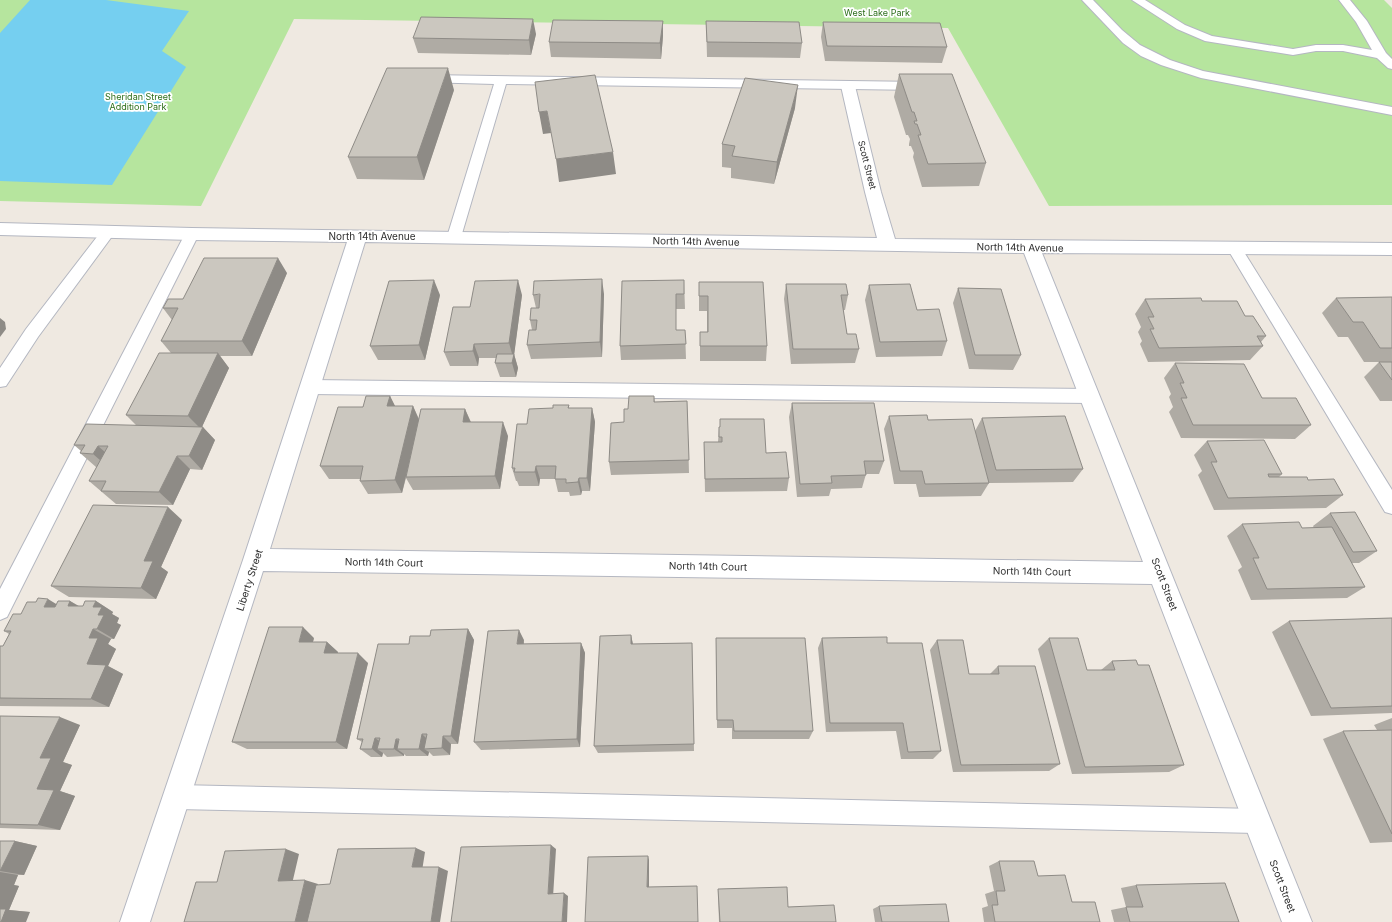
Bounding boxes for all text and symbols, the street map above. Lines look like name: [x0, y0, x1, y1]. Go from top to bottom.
park label: West Lake Park: [844, 7, 910, 18]
park label: Sheridan Street Addition Park: [105, 91, 171, 112]
street label: Scott Street: [856, 139, 879, 190]
street label: North 14th Avenue: [328, 230, 416, 242]
street label: North 14th Avenue: [652, 234, 740, 248]
street label: North 14th Avenue: [976, 240, 1064, 254]
street label: Liberty Street: [233, 547, 265, 612]
street label: North 14th Court: [345, 555, 424, 569]
street label: Scott Street: [1149, 556, 1181, 613]
street label: North 14th Court: [669, 559, 748, 573]
street label: North 14th Court: [993, 564, 1072, 578]
street label: Scott Street: [1267, 858, 1299, 915]

